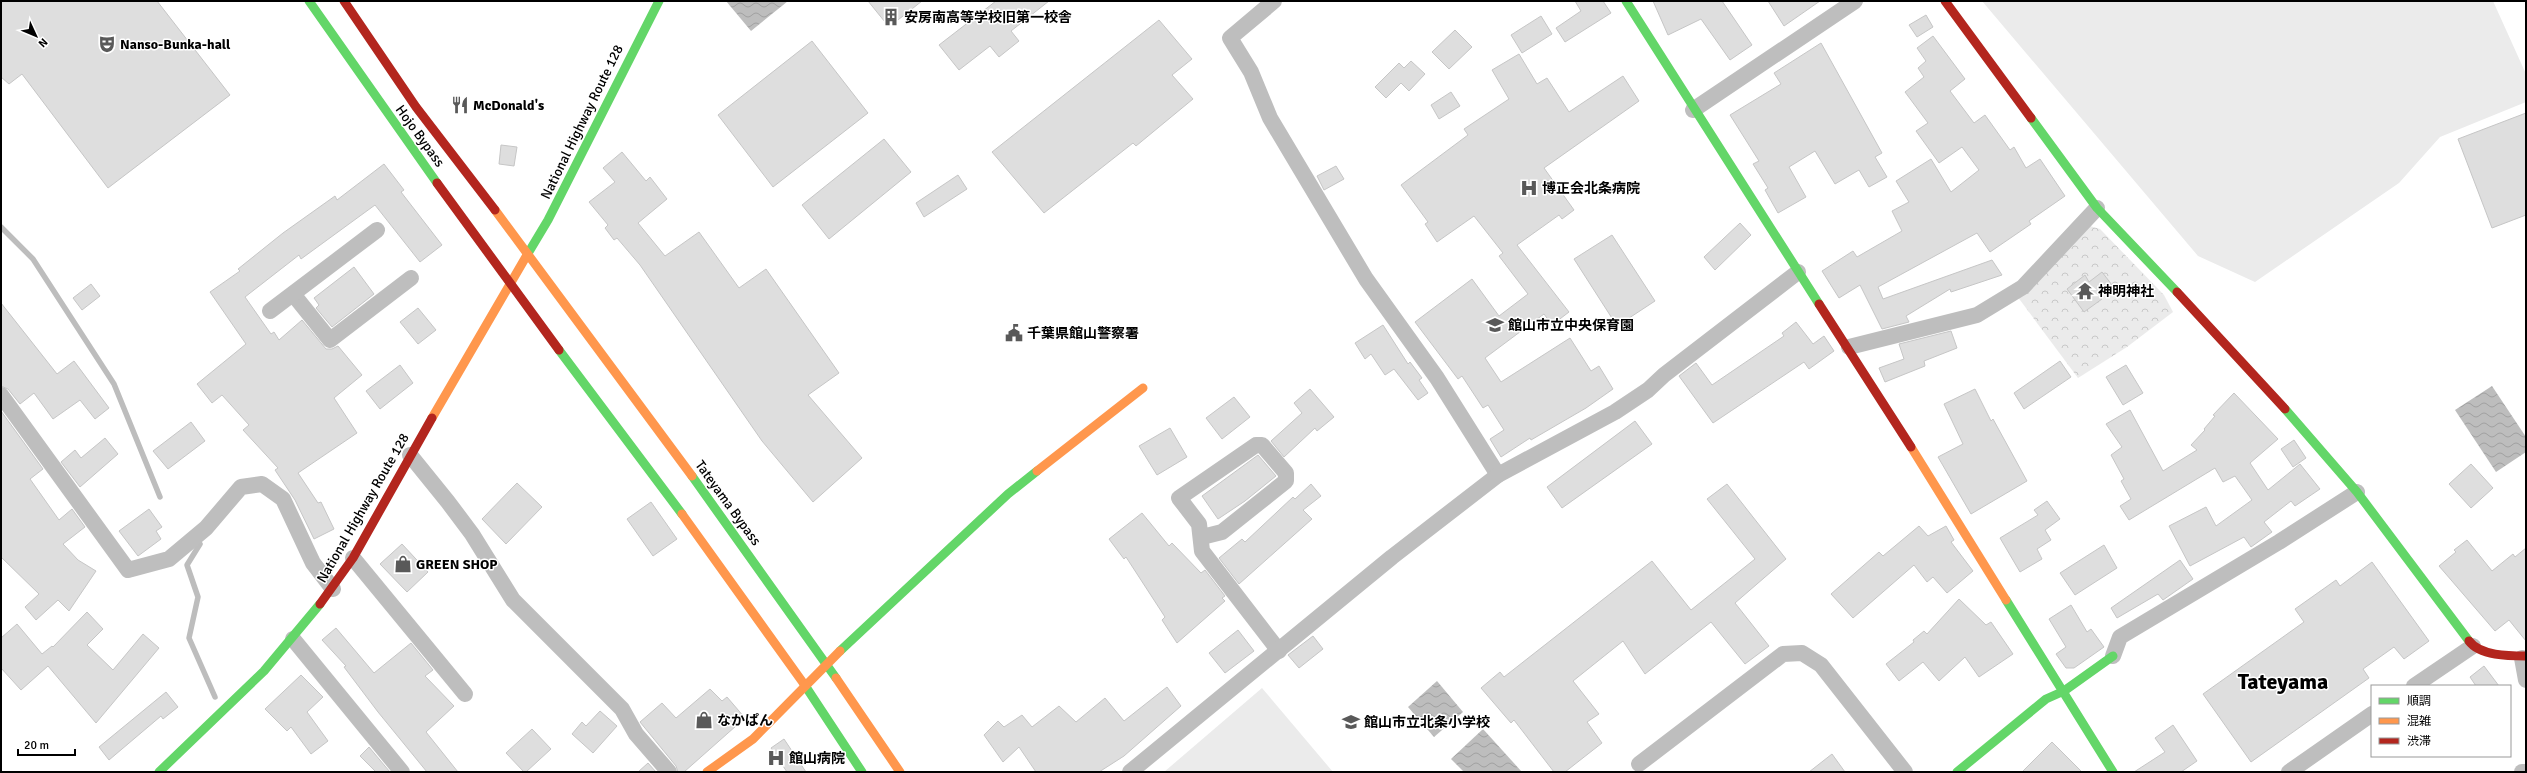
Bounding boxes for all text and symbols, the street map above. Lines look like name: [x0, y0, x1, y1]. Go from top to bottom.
building icon: 安房南高等学校旧第一校舎: [881, 7, 901, 27]
place label: 安房南高等学校旧第一校舎: [904, 9, 1072, 26]
north arrow: [16, 16, 56, 56]
theatre icon: Nanso-Bunka-hall: [97, 34, 117, 54]
text: N: [35, 35, 50, 50]
place label: Nanso-Bunka-hall: [120, 36, 231, 53]
street label: National Highway Route 128: [537, 42, 627, 202]
restaurant icon: McDonald's: [450, 95, 470, 115]
place label: McDonald's: [473, 97, 544, 114]
street label: Hojo Bypass: [392, 102, 448, 170]
hospital icon: 博正会北条病院: [1519, 178, 1539, 198]
place label: 博正会北条病院: [1542, 180, 1640, 197]
temple icon: 神明神社: [2075, 281, 2095, 301]
place label: 神明神社: [2098, 283, 2154, 300]
school or university icon: 館山市立中央保育園: [1485, 315, 1505, 335]
place label: 館山市立中央保育園: [1508, 317, 1634, 334]
public building icon: 千葉県館山警察署: [1004, 323, 1024, 343]
place label: 千葉県館山警察署: [1027, 325, 1139, 342]
street label: National Highway Route 128: [313, 430, 413, 586]
street label: Tateyama Bypass: [691, 457, 765, 549]
shop icon: GREEN SHOP: [393, 554, 413, 574]
place label: GREEN SHOP: [416, 556, 498, 573]
district label: Tateyama: [2238, 668, 2328, 695]
legend: [2371, 685, 2511, 757]
text: 順調: [2407, 694, 2431, 709]
shop icon: なかぱん: [694, 710, 714, 730]
place label: なかぱん: [717, 712, 773, 729]
school or university icon: 館山市立北条小学校: [1341, 712, 1361, 732]
place label: 館山市立北条小学校: [1364, 714, 1490, 731]
text: 混雑: [2407, 714, 2431, 729]
scale bar: [18, 731, 75, 757]
text: 渋滞: [2407, 734, 2431, 749]
text: 20 m: [24, 738, 49, 753]
hospital icon: 館山病院: [766, 748, 786, 768]
place label: 館山病院: [789, 750, 845, 767]

